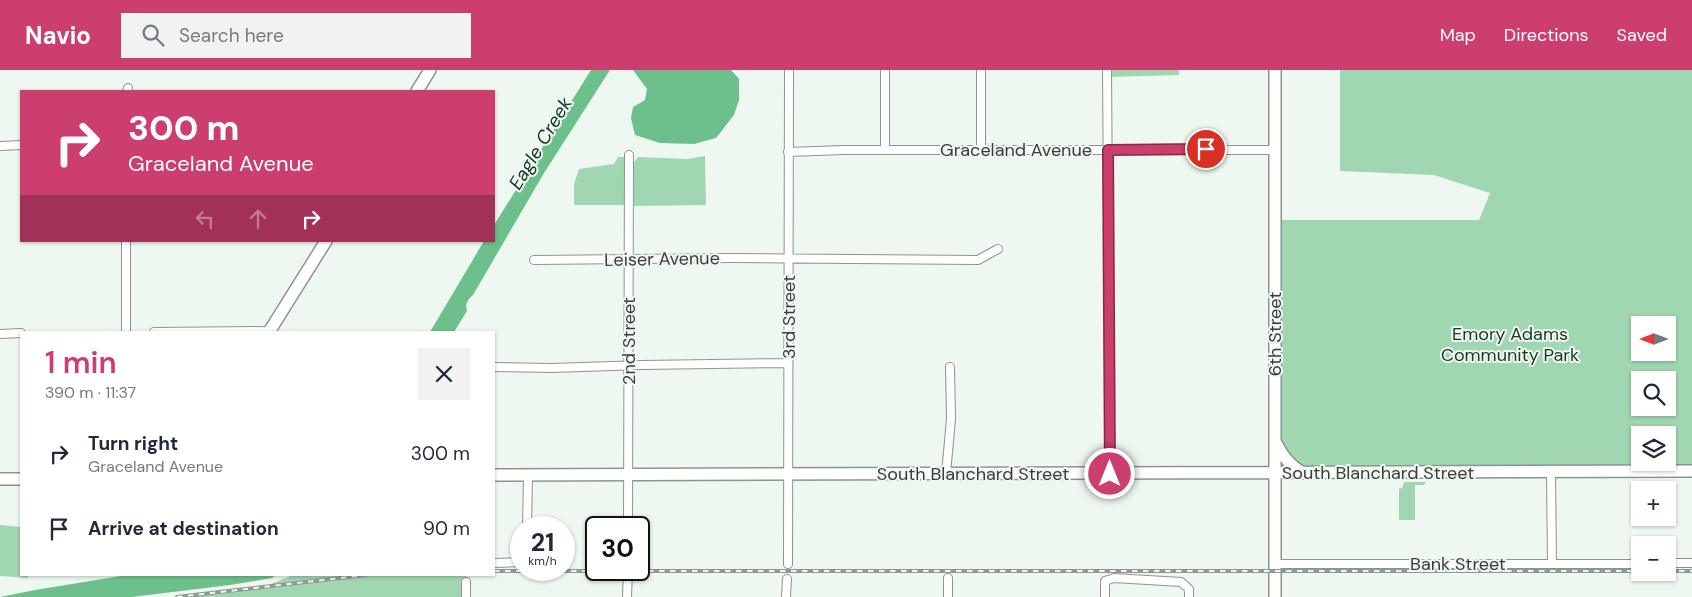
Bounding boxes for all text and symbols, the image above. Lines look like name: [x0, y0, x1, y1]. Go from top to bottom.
search box: [121, 13, 471, 58]
text: Navio: [25, 20, 91, 51]
icon: search: [139, 21, 167, 49]
text: Search here: [179, 23, 284, 48]
text: Map: [1440, 23, 1476, 47]
text: Directions: [1504, 23, 1589, 47]
text: Saved: [1617, 23, 1667, 47]
water label: Eagle Creek: [503, 92, 578, 194]
text: 300 m: [128, 105, 240, 151]
icon: right: [45, 110, 110, 175]
pin: [1185, 128, 1227, 170]
icon: arrive: [1192, 135, 1220, 163]
street label: Graceland Avenue: [940, 138, 1092, 162]
text: Graceland Avenue: [128, 149, 314, 178]
icon: left: [191, 205, 219, 233]
icon: ahead: [244, 205, 272, 233]
icon: right: [297, 205, 325, 233]
street label: Leiser Avenue: [604, 246, 720, 272]
street label: 3rd Street: [777, 275, 801, 359]
street label: 6th Street: [1263, 292, 1287, 376]
street label: 2nd Street: [617, 297, 641, 385]
north arrow: [1631, 316, 1676, 361]
map controls: [1631, 316, 1676, 581]
park label: Emory Adams Community Park: [1441, 322, 1579, 367]
text: 1 min: [45, 343, 117, 382]
button: close: [418, 348, 470, 400]
button: search: [1631, 371, 1676, 416]
text: 390 m · 11:37: [45, 382, 136, 403]
button: layers: [1631, 426, 1676, 471]
text: Turn right: [88, 431, 178, 456]
icon: right: [45, 440, 73, 468]
text: 300 m: [411, 441, 470, 466]
position arrow: [1083, 447, 1135, 499]
text: Graceland Avenue: [88, 456, 223, 477]
street label: South Blanchard Street: [1282, 461, 1474, 485]
street label: South Blanchard Street: [877, 462, 1069, 486]
button: +: [1631, 481, 1676, 526]
icon: arrive: [45, 515, 73, 543]
text: Arrive at destination: [88, 516, 279, 541]
text: 90 m: [423, 516, 470, 541]
speed limit sign: 30: [585, 516, 650, 581]
text: 21: [531, 526, 554, 559]
button: −: [1631, 536, 1676, 581]
street label: Bank Street: [1410, 552, 1506, 576]
text: km/h: [528, 553, 557, 569]

